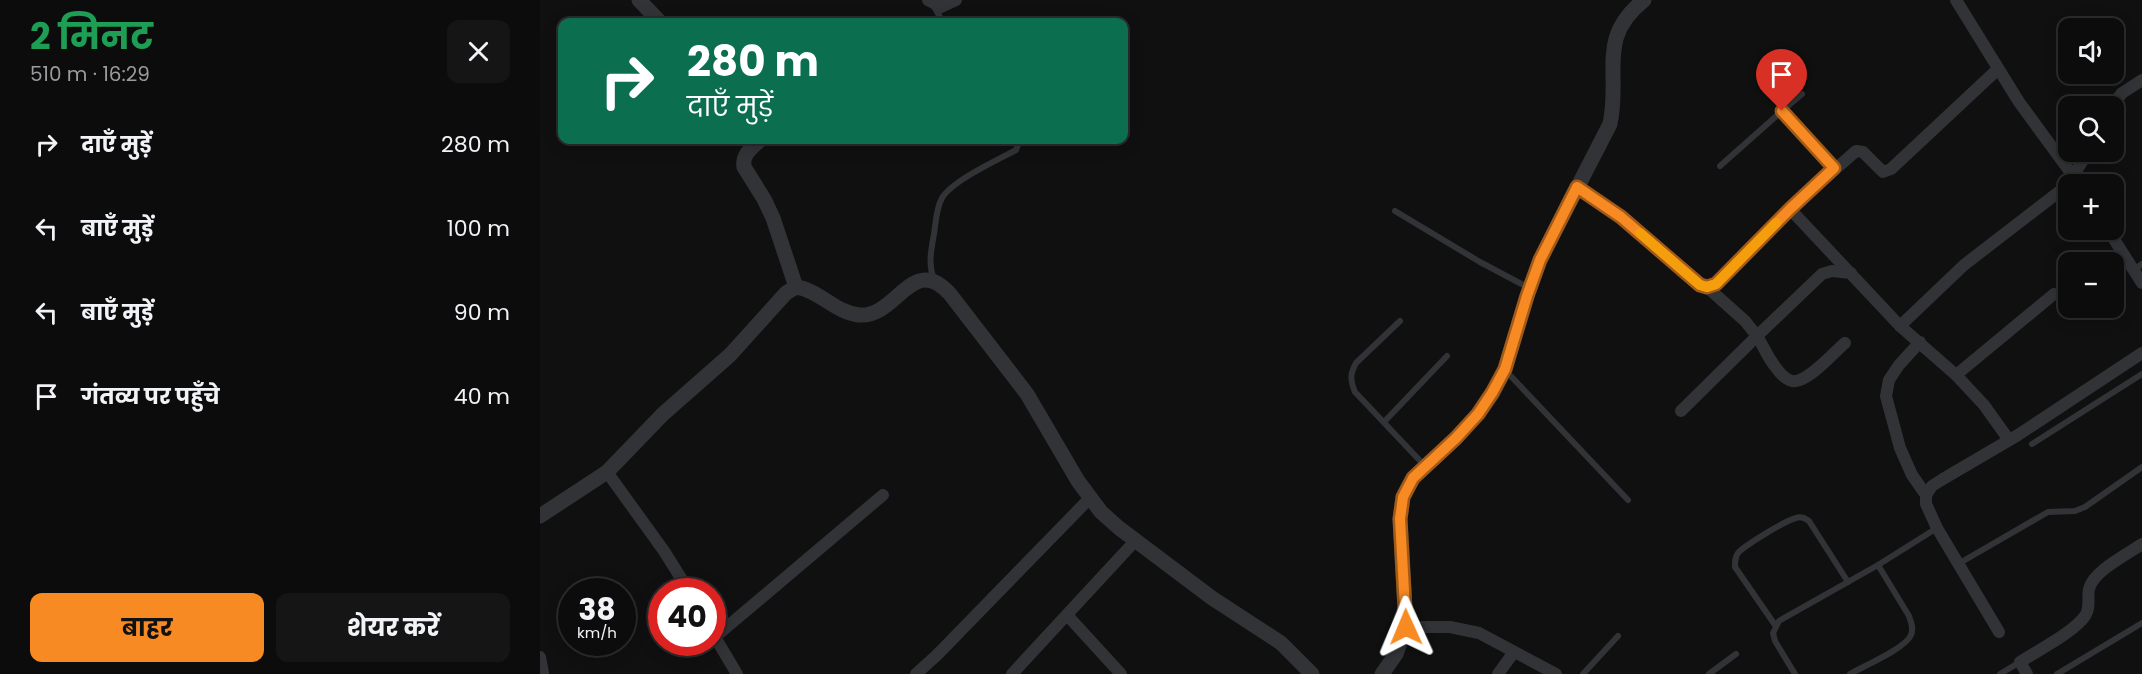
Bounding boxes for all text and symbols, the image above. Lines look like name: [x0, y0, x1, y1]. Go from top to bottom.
text: 2 मिनट: [30, 11, 153, 62]
map controls: [2058, 18, 2124, 318]
button: sound: [2058, 18, 2124, 84]
button: close: [447, 20, 510, 83]
text: 280 m: [687, 32, 819, 91]
icon: right: [588, 42, 666, 120]
pin: [1756, 49, 1807, 111]
icon: arrive: [1765, 58, 1798, 91]
text: 510 m · 16:29: [30, 60, 150, 88]
text: दाएँ मुड़ें: [687, 88, 773, 125]
button: search: [2058, 96, 2124, 162]
icon: right: [30, 128, 63, 161]
text: दाएँ मुड़ें: [81, 129, 152, 160]
text: 280 m: [441, 129, 510, 160]
button: +: [2058, 174, 2124, 240]
icon: left: [30, 212, 63, 245]
text: बाएँ मुड़ें: [81, 213, 153, 244]
text: 100 m: [447, 213, 510, 244]
button: −: [2058, 252, 2124, 318]
icon: left: [30, 296, 63, 329]
text: बाएँ मुड़ें: [81, 297, 153, 328]
text: 90 m: [454, 297, 510, 328]
icon: arrive: [30, 380, 63, 413]
text: गंतव्य पर पहुँचे: [81, 381, 220, 412]
text: 40 m: [454, 381, 510, 412]
speed limit sign: 40: [648, 578, 726, 656]
text: 38: [578, 588, 616, 631]
button: बाहर: [30, 593, 264, 662]
button: शेयर करें: [276, 593, 510, 662]
position arrow: [1374, 595, 1438, 659]
text: km/h: [577, 622, 617, 643]

